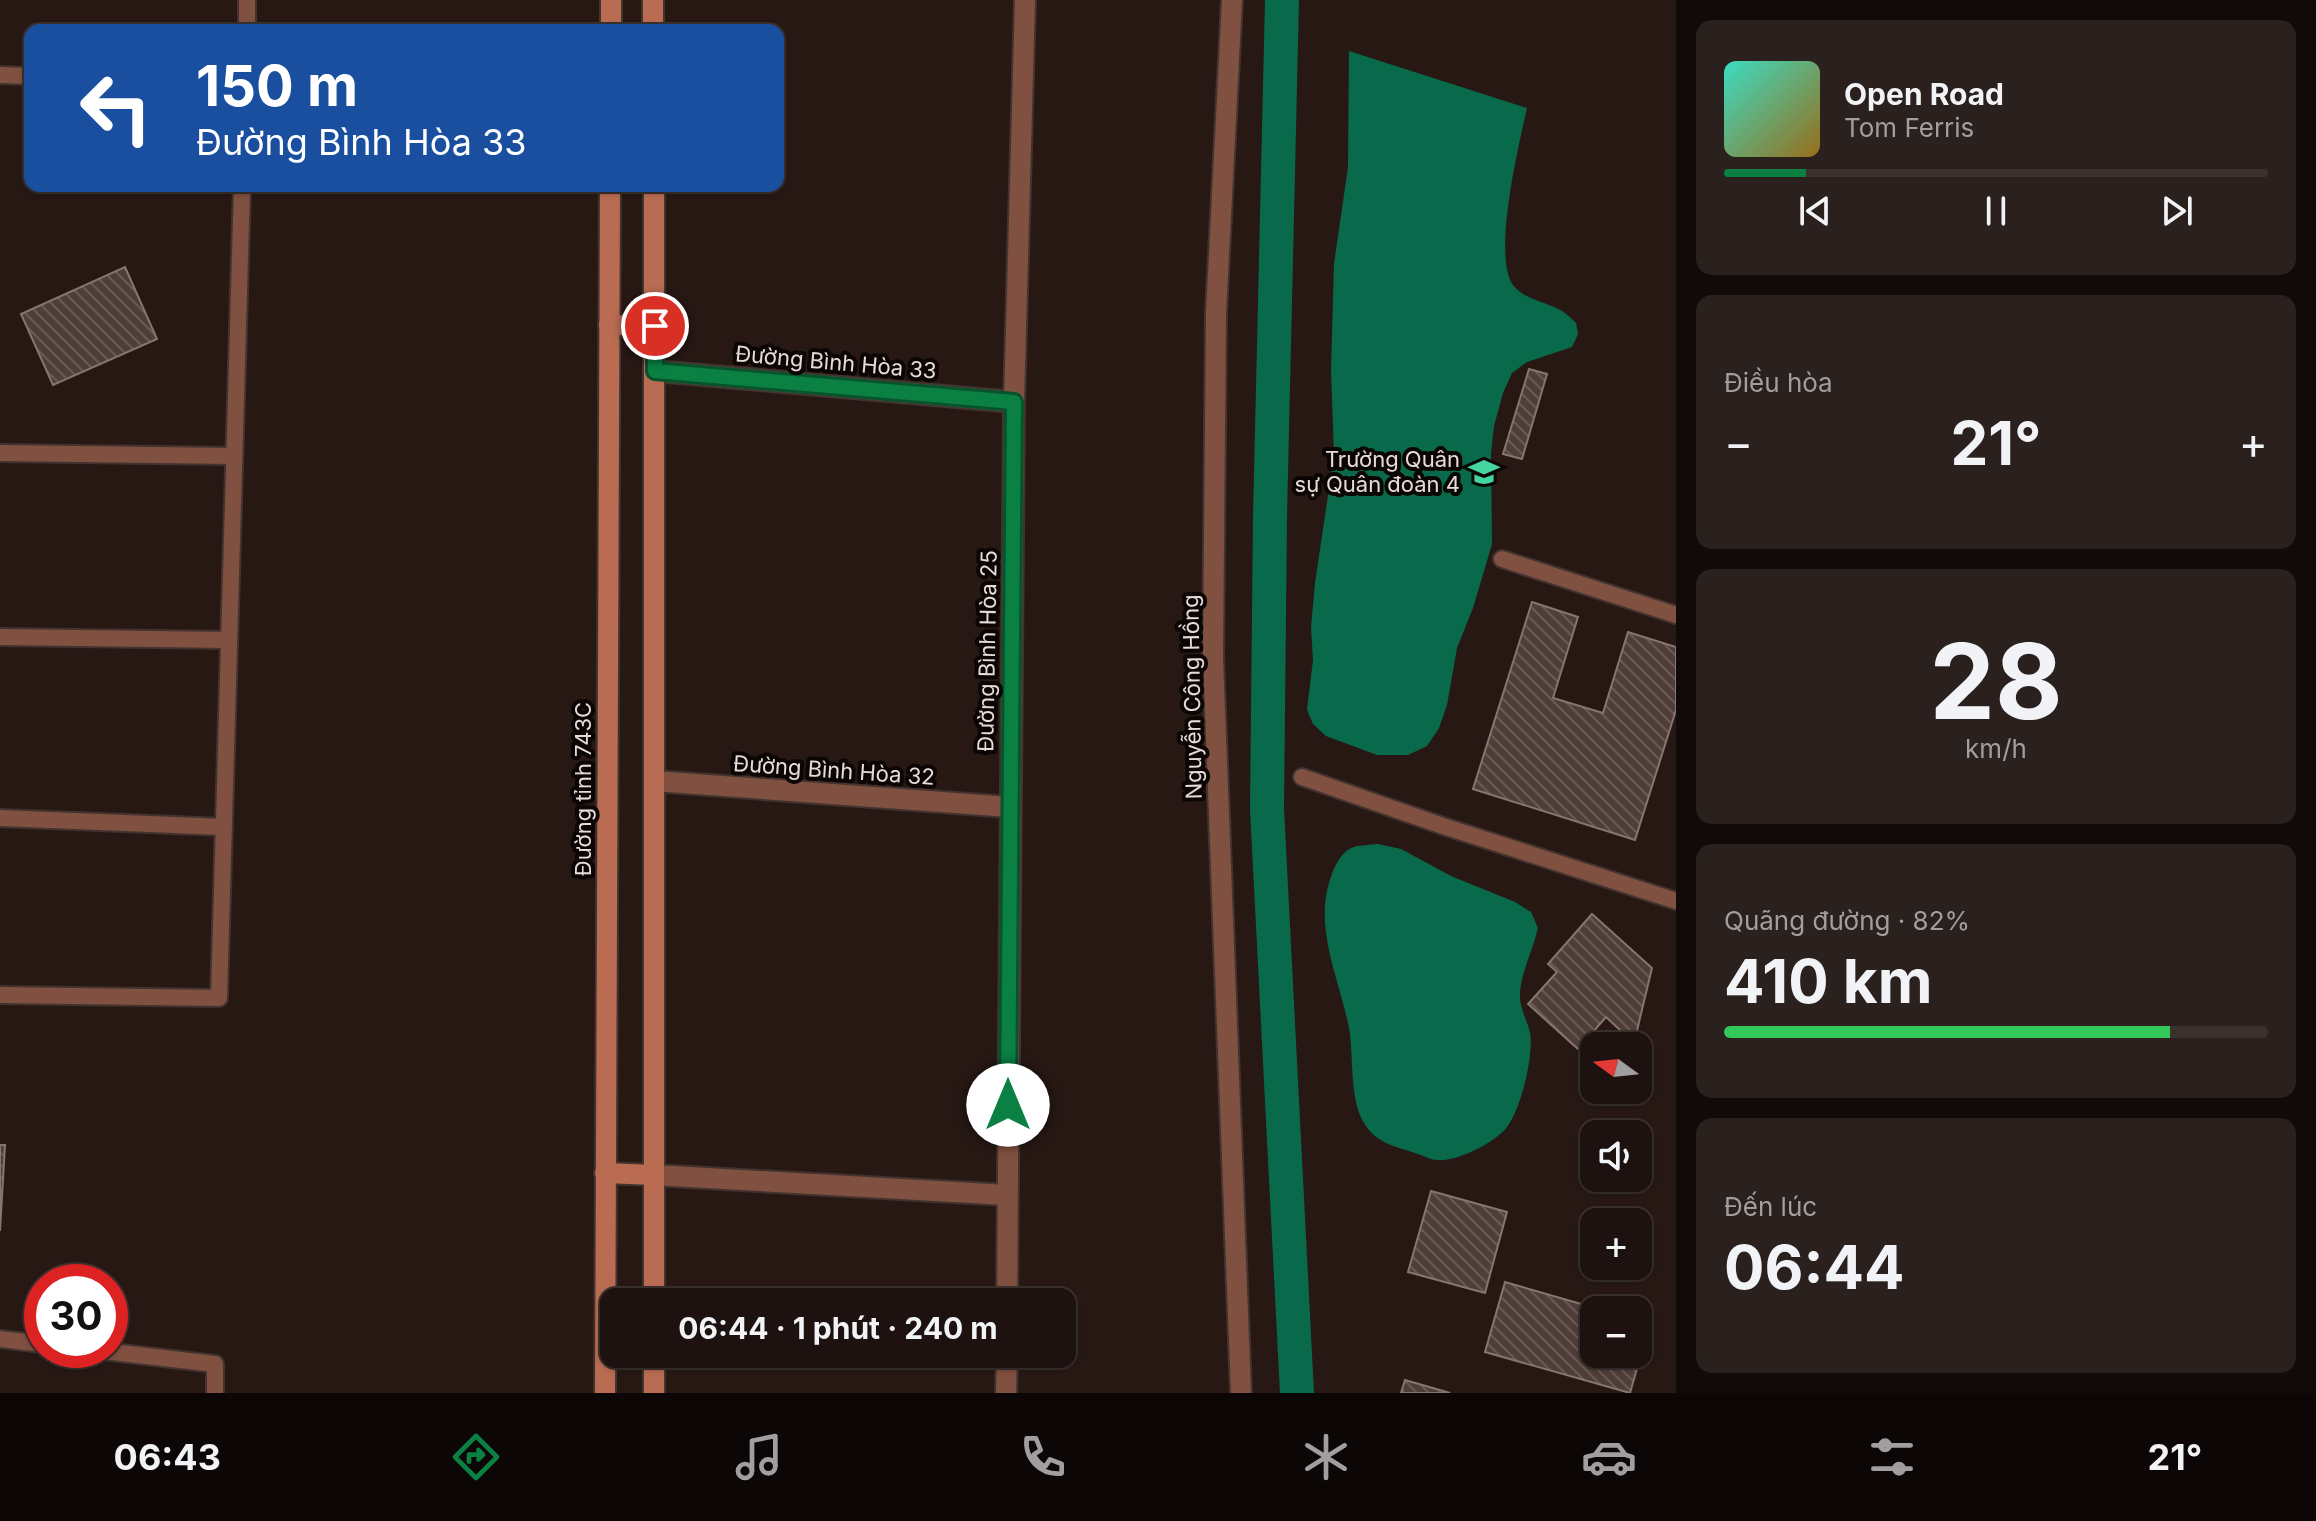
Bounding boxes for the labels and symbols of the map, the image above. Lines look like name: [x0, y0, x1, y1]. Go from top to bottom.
pin: [621, 292, 689, 360]
street label: Đường Bình Hòa 33: [734, 340, 938, 384]
place label: Trường Quân sự Quân đoàn 4: [1295, 446, 1460, 497]
school or university icon: Trường Quân sự Quân đoàn 4: [1467, 455, 1501, 489]
street label: Đường Bình Hòa 25: [972, 550, 1002, 752]
street label: Nguyễn Công Hồng: [1177, 594, 1207, 800]
street label: Đường tỉnh 743C: [570, 702, 596, 876]
street label: Đường Bình Hòa 32: [732, 750, 936, 790]
north arrow: [1580, 1032, 1652, 1104]
position arrow: [966, 1063, 1050, 1147]
speed limit sign: 30: [24, 1264, 128, 1368]

